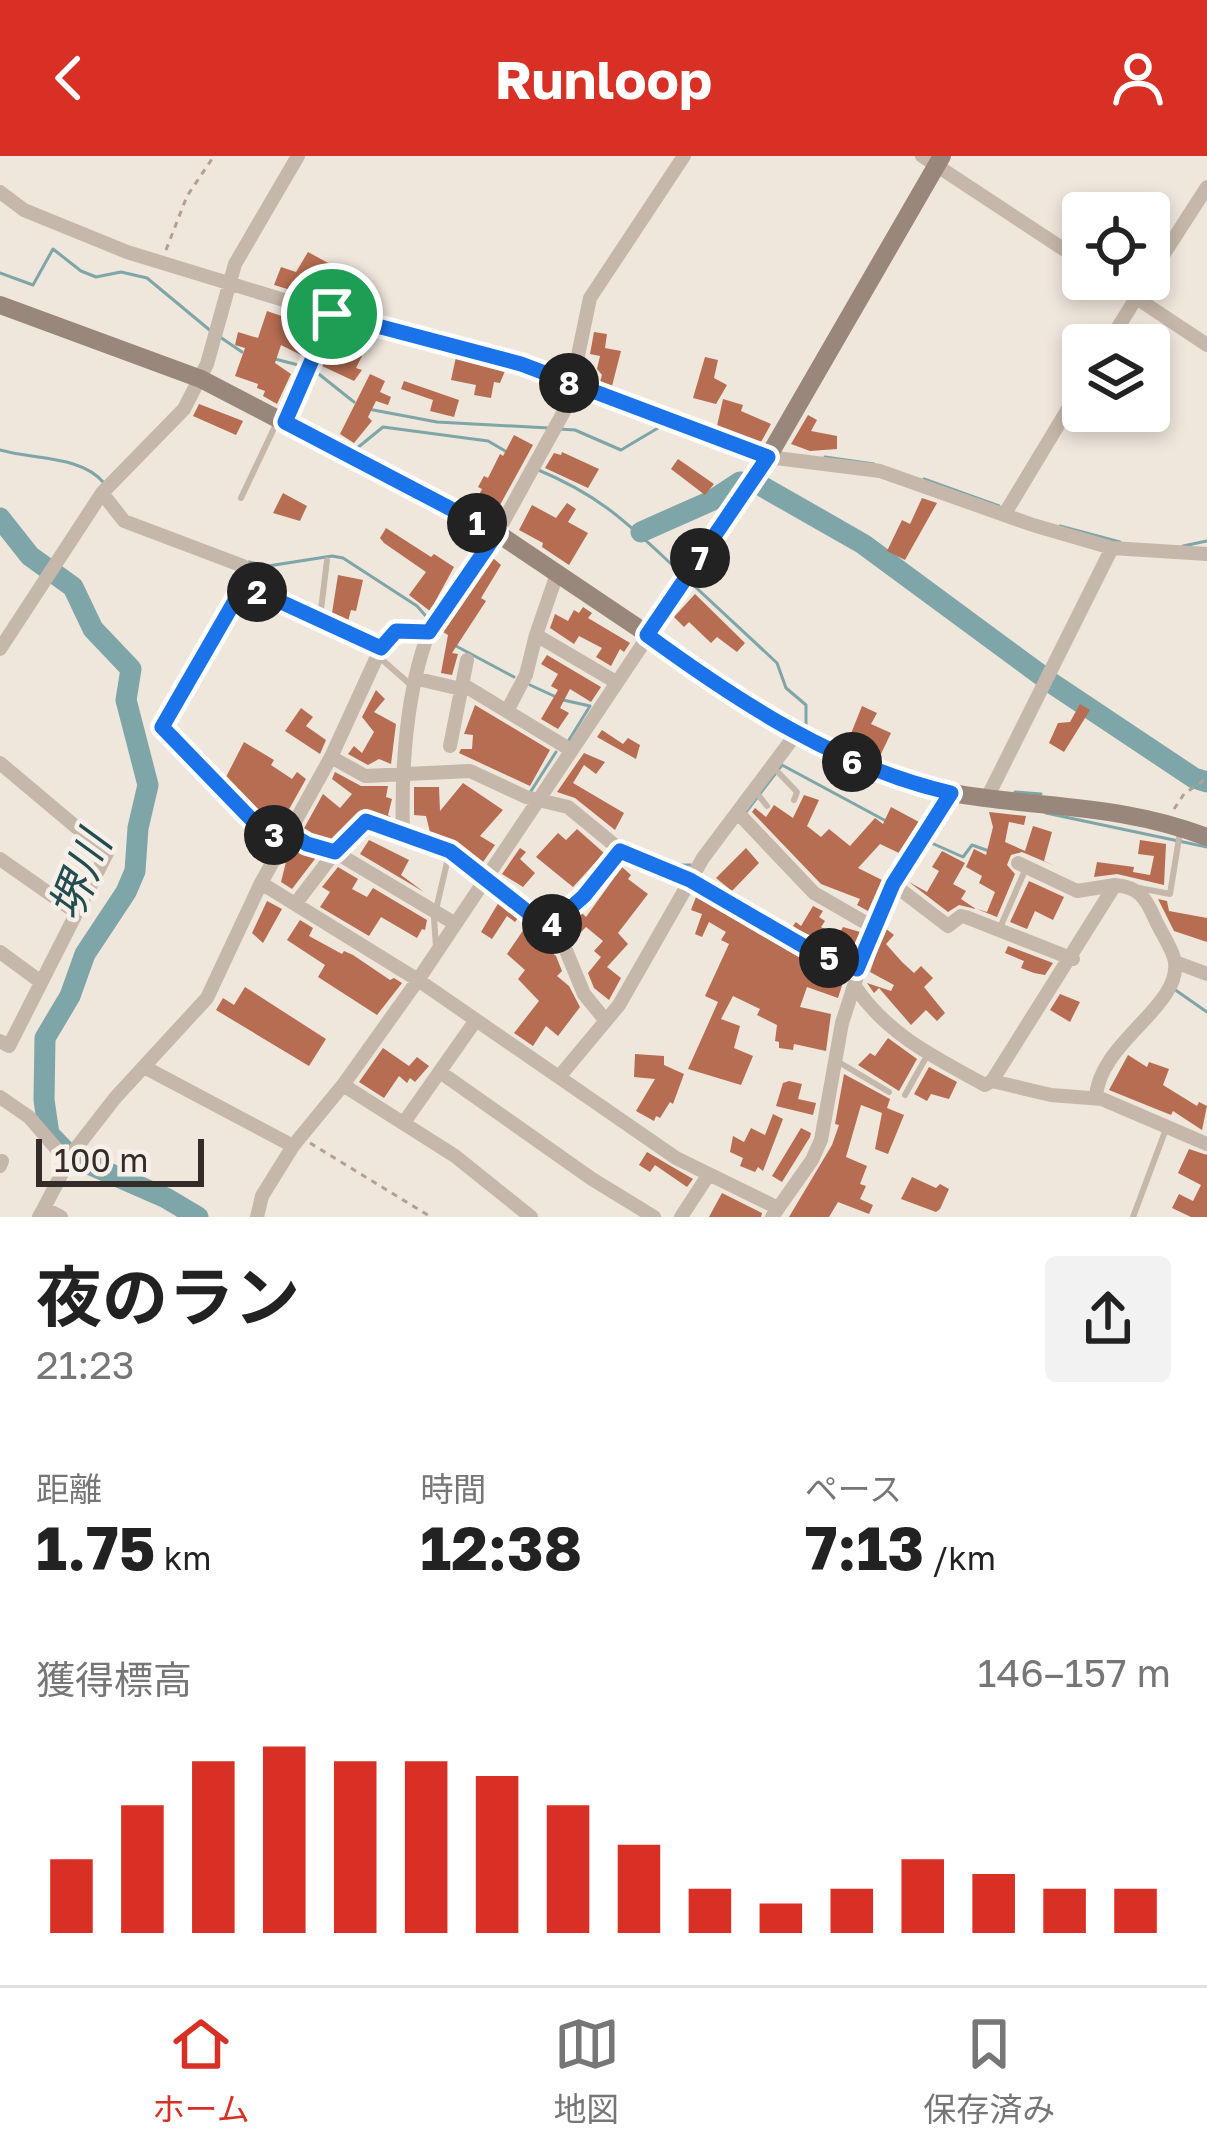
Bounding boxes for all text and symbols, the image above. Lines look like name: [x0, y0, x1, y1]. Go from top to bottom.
icon: back: [36, 45, 102, 111]
icon: person: [1105, 45, 1171, 111]
text: Runloop: [495, 46, 712, 111]
map controls: [1062, 192, 1170, 432]
button: locate: [1062, 192, 1170, 300]
pin: [281, 263, 383, 365]
icon: arrive: [299, 281, 365, 347]
button: layers: [1062, 324, 1170, 432]
pin: 8: [539, 353, 599, 413]
text: 8: [558, 363, 580, 402]
pin: 1: [447, 493, 507, 553]
text: 1: [469, 503, 486, 542]
pin: 7: [670, 528, 730, 588]
text: 7: [691, 538, 709, 577]
pin: 2: [227, 562, 287, 622]
text: 2: [247, 572, 267, 611]
pin: 6: [822, 732, 882, 792]
text: 6: [842, 742, 862, 781]
pin: 3: [244, 805, 304, 865]
text: 3: [264, 815, 284, 854]
water label: 堺川: [37, 820, 122, 927]
pin: 4: [522, 894, 582, 954]
text: 4: [542, 904, 562, 943]
pin: 5: [799, 928, 859, 988]
text: 5: [819, 938, 839, 977]
scale bar: [36, 1133, 204, 1186]
text: 100 m: [54, 1140, 148, 1179]
text: 夜のラン: [36, 1256, 300, 1336]
button: share: [1045, 1256, 1171, 1382]
text: 21:23: [36, 1341, 135, 1388]
text: 距離: [36, 1469, 102, 1508]
text: 時間: [420, 1469, 486, 1508]
text: ペース: [805, 1469, 902, 1508]
text: 1.75: [36, 1511, 155, 1583]
text: 12:38: [420, 1511, 582, 1583]
text: 7:13: [805, 1511, 924, 1583]
text: km: [155, 1538, 212, 1577]
text: /km: [924, 1538, 996, 1577]
text: 146–157 m: [978, 1649, 1171, 1696]
text: 獲得標高: [36, 1656, 192, 1703]
tab: ホーム: [152, 2011, 250, 2131]
tab: 地図: [554, 2011, 620, 2131]
tab: 保存済み: [923, 2011, 1055, 2131]

